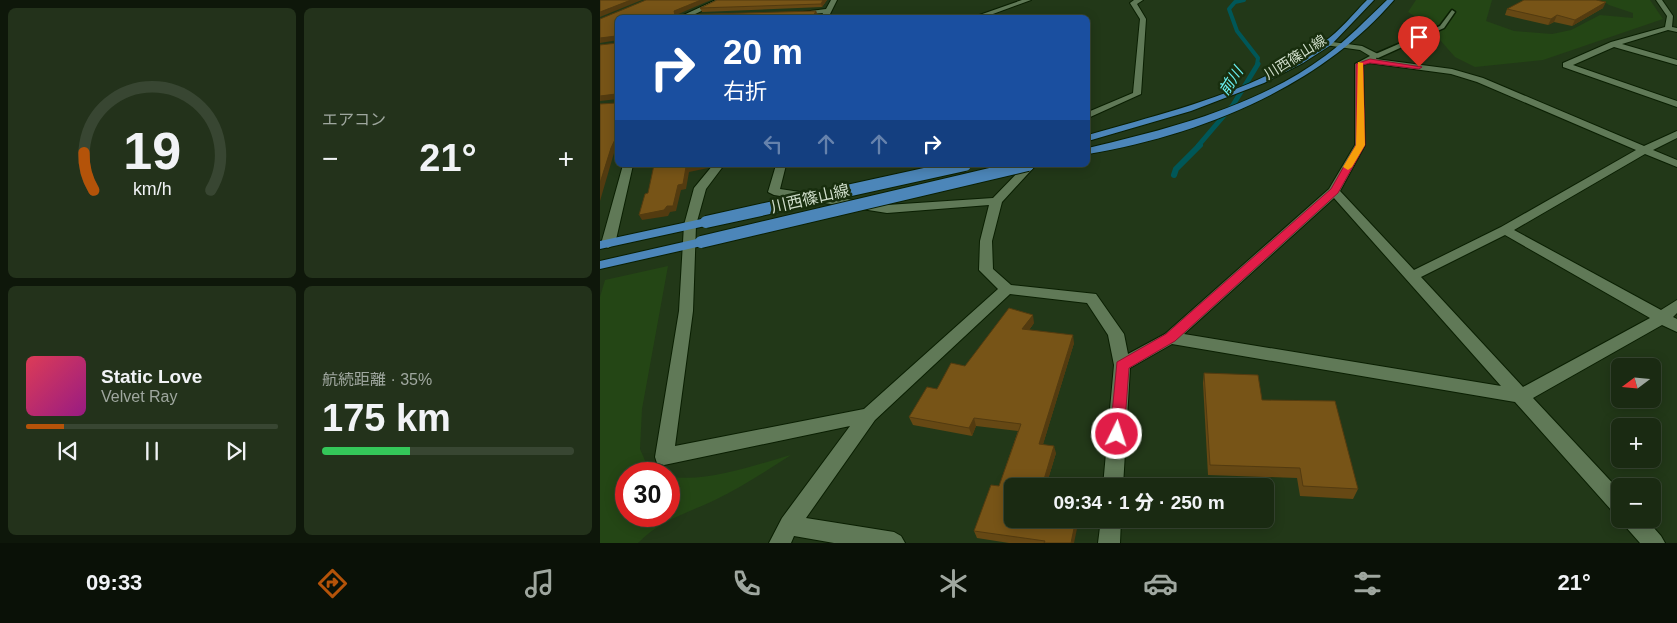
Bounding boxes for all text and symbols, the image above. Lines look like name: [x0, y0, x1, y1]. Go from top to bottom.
pin: [1398, 16, 1440, 67]
icon: arrive: [1405, 23, 1433, 51]
text: 20 m: [723, 32, 803, 71]
street label: 川西篠山線: [1261, 32, 1329, 82]
icon: right: [640, 35, 705, 100]
water label: 前川: [1215, 62, 1247, 98]
text: 右折: [723, 79, 767, 104]
text: エアコン: [322, 111, 386, 128]
text: 19: [123, 122, 181, 180]
icon: left: [759, 130, 787, 158]
icon: ahead: [812, 130, 840, 158]
icon: ahead: [865, 130, 893, 158]
icon: right: [918, 130, 946, 158]
text: 21°: [419, 137, 477, 179]
text: −: [322, 143, 338, 174]
text: +: [558, 143, 574, 174]
text: km/h: [133, 179, 171, 199]
street label: 川西篠山線: [769, 181, 851, 216]
north arrow: [1611, 358, 1661, 408]
map controls: [1611, 358, 1661, 528]
text: Static Love: [101, 366, 202, 387]
text: 航続距離 · 35%: [322, 371, 432, 388]
text: Velvet Ray: [101, 388, 177, 405]
text: 175 km: [322, 397, 451, 439]
position arrow: [1090, 407, 1142, 459]
button: +: [1611, 418, 1661, 468]
icon: previous: [54, 437, 82, 465]
icon: pause: [138, 437, 166, 465]
icon: next: [222, 437, 250, 465]
speed limit sign: 30: [615, 462, 680, 527]
button: −: [1611, 478, 1661, 528]
text: 09:34 · 1 分 · 250 m: [1053, 492, 1225, 513]
icon: directions: [315, 566, 350, 601]
icon: music: [522, 566, 557, 601]
icon: phone: [729, 566, 764, 601]
icon: climate: [936, 566, 971, 601]
icon: car: [1143, 566, 1178, 601]
icon: filters: [1350, 566, 1385, 601]
text: 09:33: [86, 570, 142, 595]
text: 21°: [1558, 570, 1591, 595]

